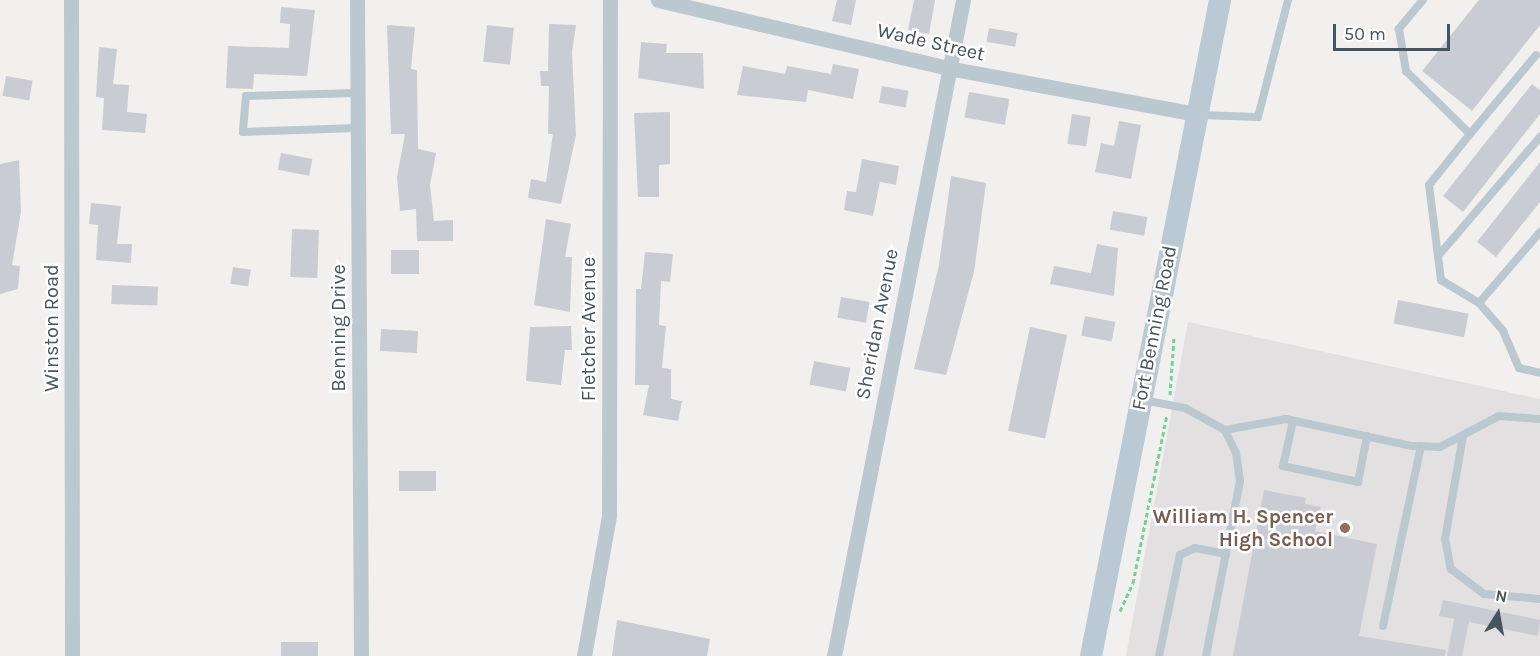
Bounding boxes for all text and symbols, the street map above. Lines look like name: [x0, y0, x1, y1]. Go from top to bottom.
scale bar: [1336, 12, 1453, 50]
street label: Wade Street: [875, 18, 987, 66]
text: 50 m: [1344, 23, 1386, 45]
street label: Fort Benning Road: [1126, 244, 1182, 412]
street label: Sheridan Avenue: [851, 247, 903, 401]
street label: Fletcher Avenue: [576, 257, 600, 401]
street label: Winston Road: [39, 264, 63, 392]
street label: Benning Drive: [326, 264, 350, 392]
place label: William H. Spencer High School: [1153, 504, 1333, 551]
marker: William H. Spencer High School: [1338, 521, 1352, 535]
north arrow: [1468, 584, 1528, 644]
text: N: [1494, 585, 1509, 606]

